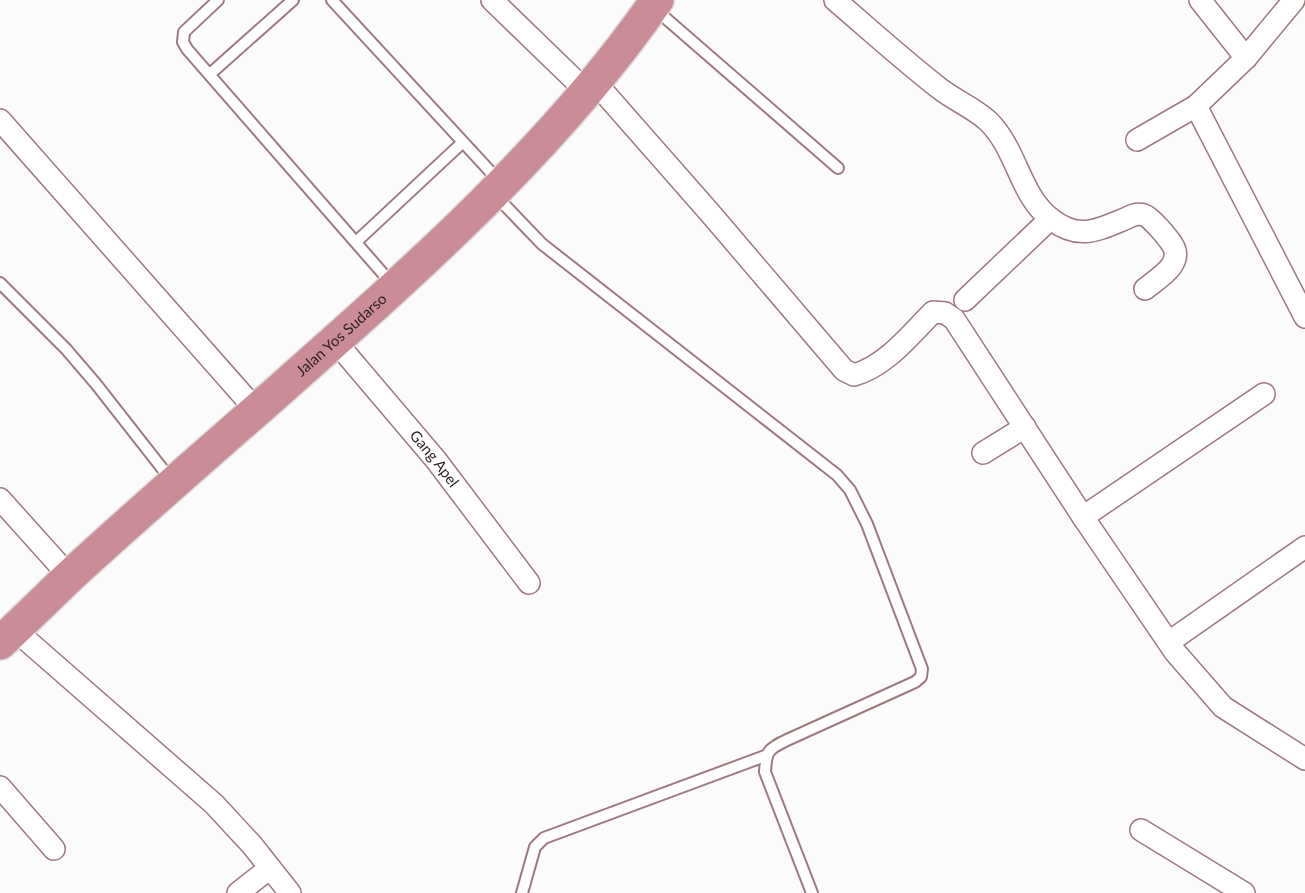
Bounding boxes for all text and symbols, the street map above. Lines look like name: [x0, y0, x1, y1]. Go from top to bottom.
street label: Jalan Yos Sudarso: [292, 289, 390, 379]
street label: Gang Apel: [407, 426, 463, 490]

